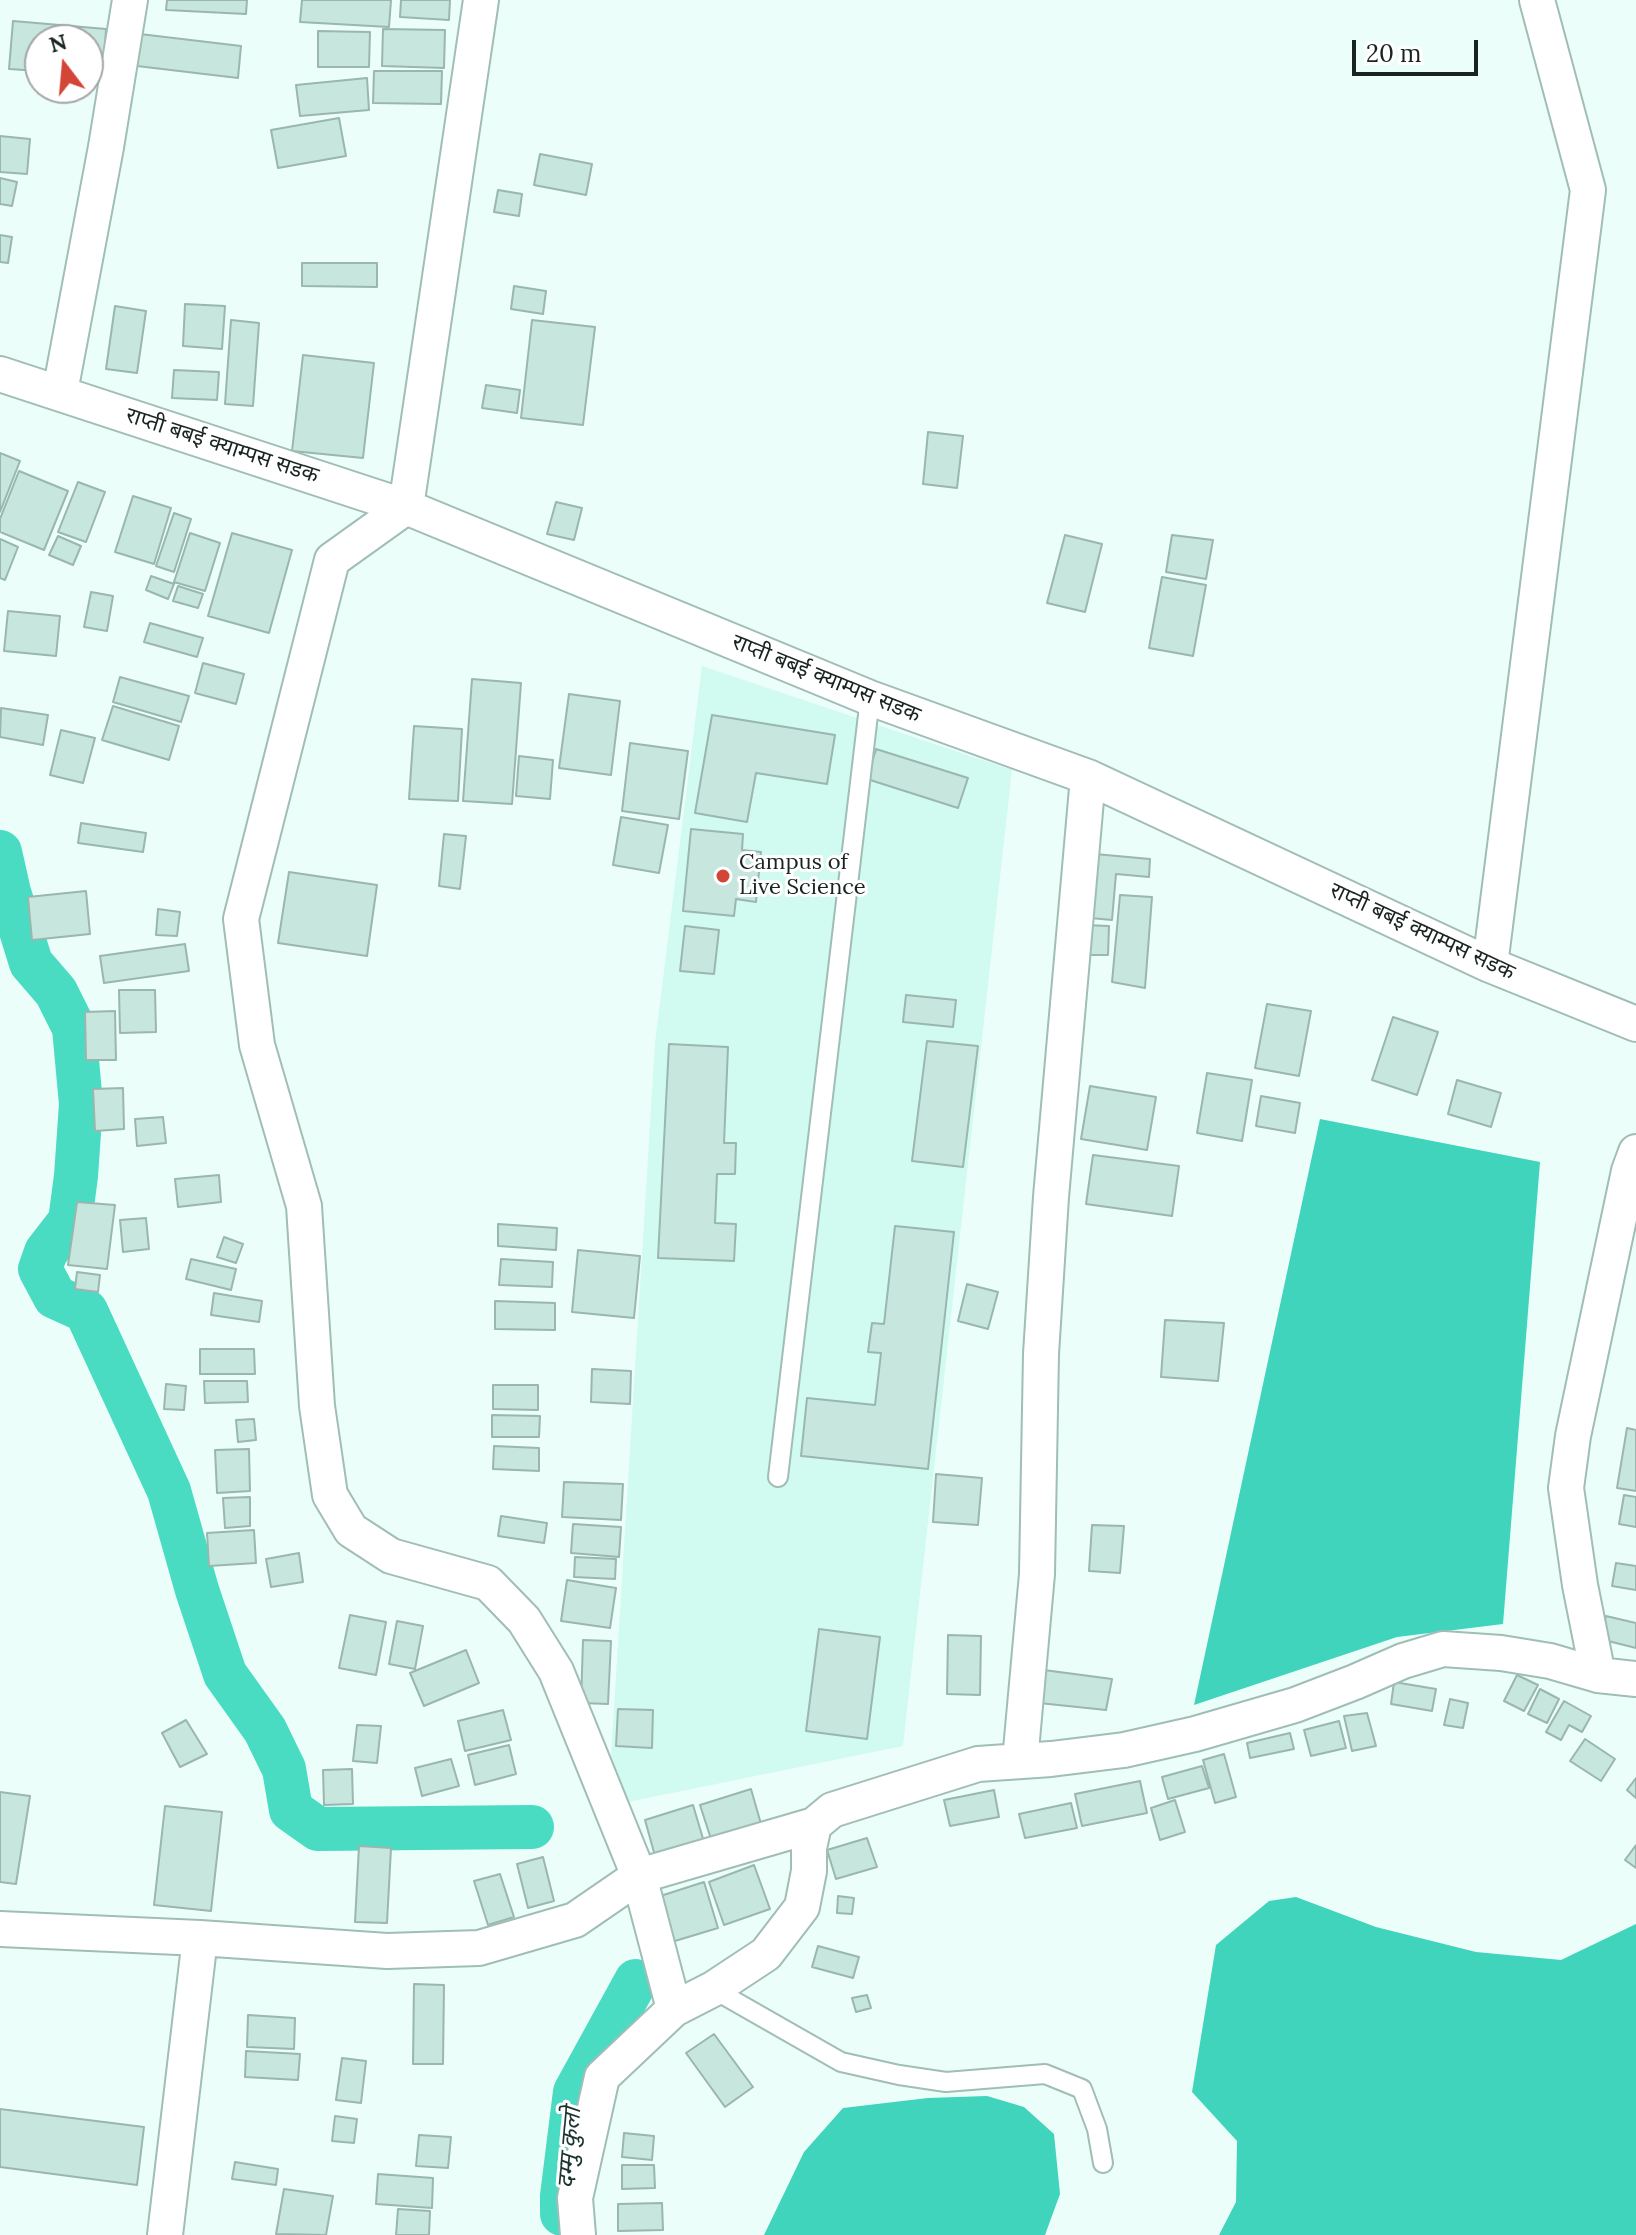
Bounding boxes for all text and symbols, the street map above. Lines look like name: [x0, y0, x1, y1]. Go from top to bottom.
north arrow: [24, 24, 104, 104]
scale bar: [1356, 24, 1482, 74]
text: N: [46, 27, 70, 59]
text: 20 m: [1366, 38, 1422, 69]
street label: राप्ती बबई क्याम्पस सडक: [122, 402, 322, 490]
street label: राप्ती बबई क्याम्पस सडक: [728, 629, 924, 729]
place label: Campus of Live Science: [739, 850, 866, 902]
marker: Campus of Live Science: [714, 867, 732, 885]
street label: राप्ती बबई क्याम्पस सडक: [1325, 878, 1519, 986]
water label: दम्मु कुलो: [552, 2106, 588, 2190]

